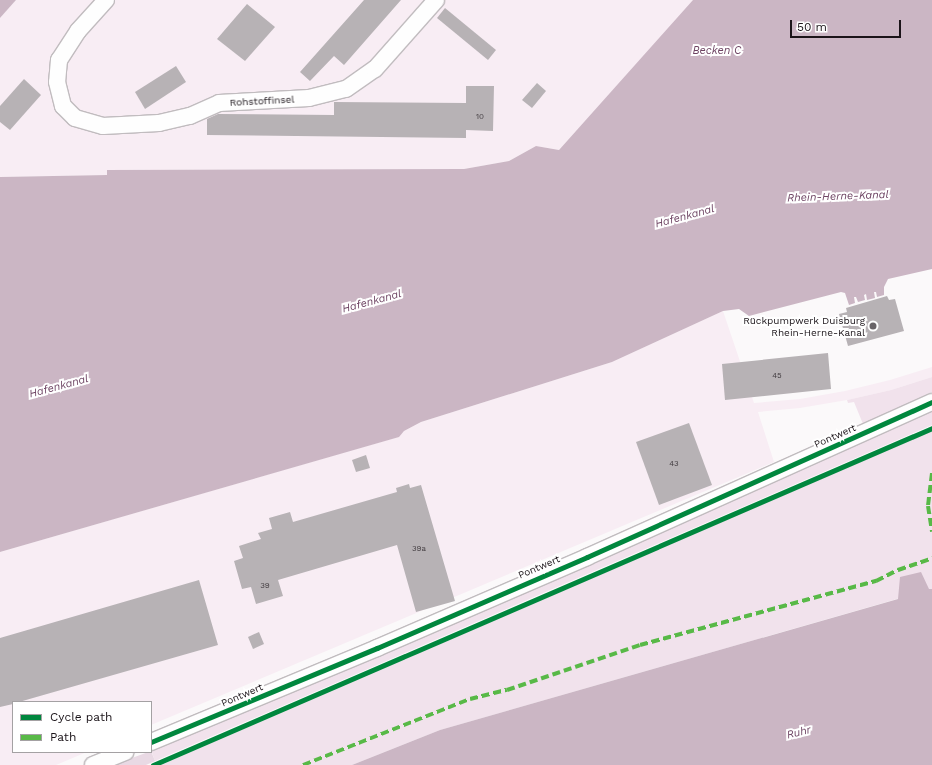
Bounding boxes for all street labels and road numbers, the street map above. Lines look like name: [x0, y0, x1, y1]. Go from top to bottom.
street label: Rohstoffinsel: [229, 93, 295, 109]
street label: Pontwert: [812, 422, 858, 450]
street label: Pontwert: [516, 553, 562, 581]
street label: Pontwert: [219, 681, 265, 709]

